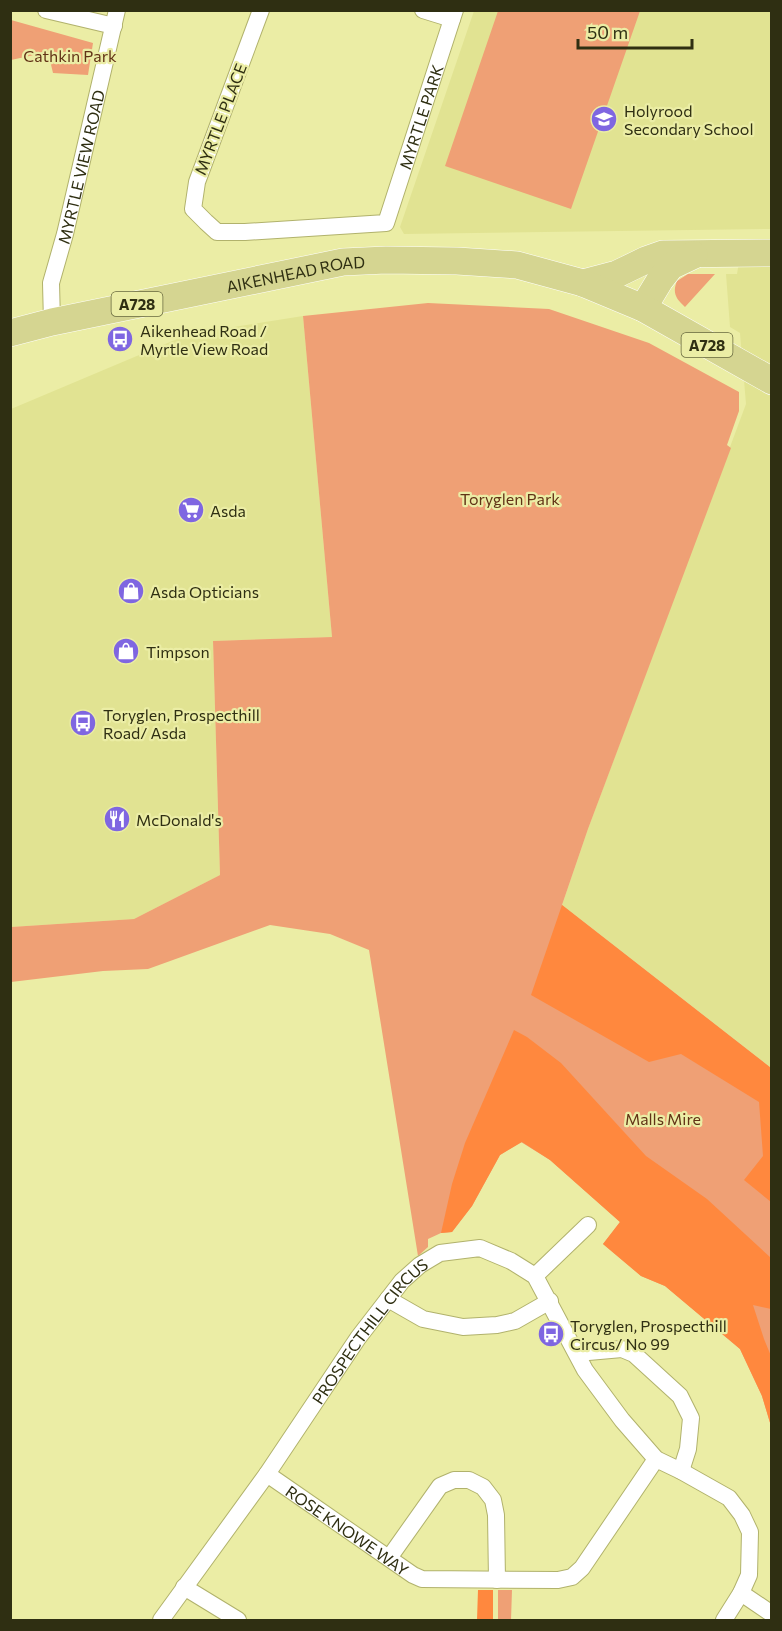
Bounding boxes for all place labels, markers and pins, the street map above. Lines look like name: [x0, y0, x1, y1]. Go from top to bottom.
place label: Holyrood Secondary School: [624, 101, 753, 138]
school or university icon: Holyrood Secondary School: [589, 104, 619, 134]
place label: Aikenhead Road / Myrtle View Road: [140, 321, 268, 358]
bus stop icon: Aikenhead Road / Myrtle View Road: [105, 324, 135, 354]
supermarket icon: Asda: [176, 495, 206, 525]
place label: Asda: [210, 501, 246, 520]
shop icon: Asda Opticians: [116, 576, 146, 606]
place label: Asda Opticians: [150, 582, 259, 601]
shop icon: Timpson: [111, 636, 141, 666]
place label: Timpson: [146, 642, 210, 661]
place label: Toryglen, Prospecthill Road/ Asda: [103, 705, 260, 742]
bus stop icon: Toryglen, Prospecthill Road/ Asda: [68, 708, 98, 738]
restaurant icon: McDonald's: [102, 804, 132, 834]
place label: McDonald's: [136, 810, 222, 829]
place label: Toryglen, Prospecthill Circus/ No 99: [570, 1316, 727, 1353]
bus stop icon: Toryglen, Prospecthill Circus/ No 99: [536, 1319, 566, 1349]

